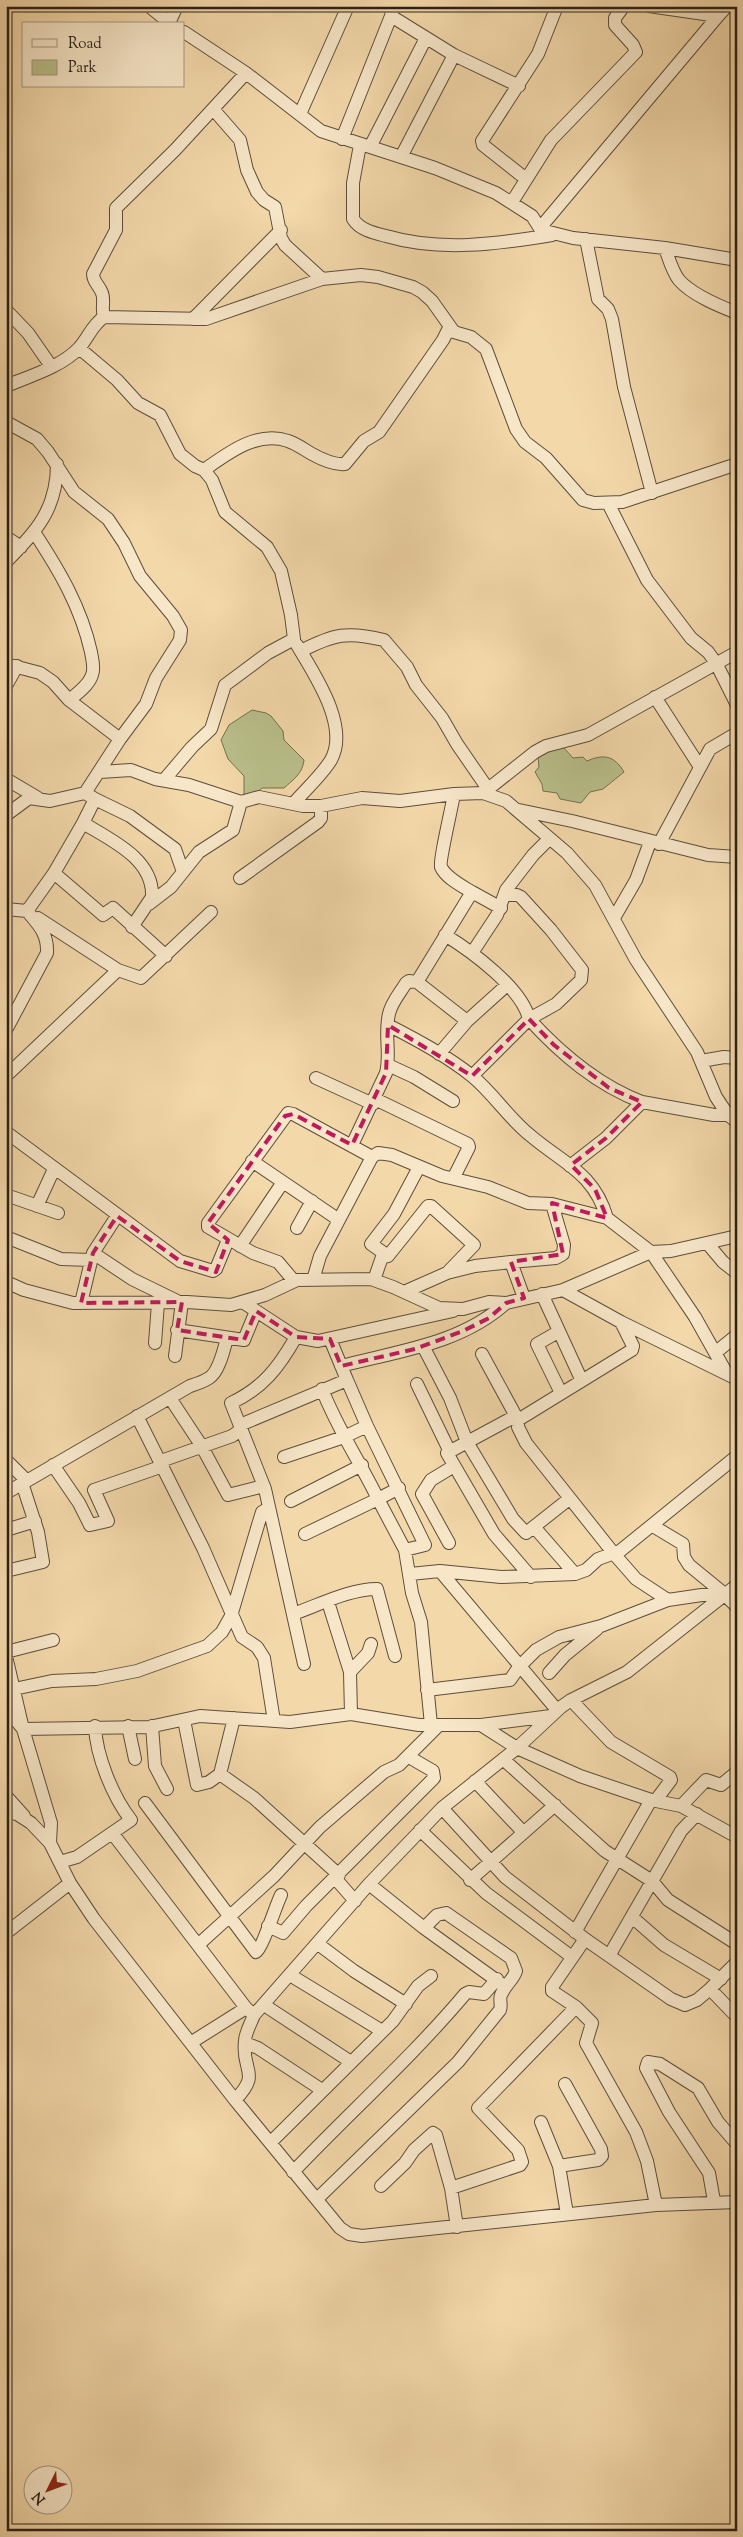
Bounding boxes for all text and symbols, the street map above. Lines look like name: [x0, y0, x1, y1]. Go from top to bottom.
legend: [22, 22, 185, 88]
text: Road: [68, 34, 102, 55]
text: Park: [68, 58, 97, 79]
north arrow: [22, 2464, 72, 2514]
text: N: [29, 2487, 51, 2508]

